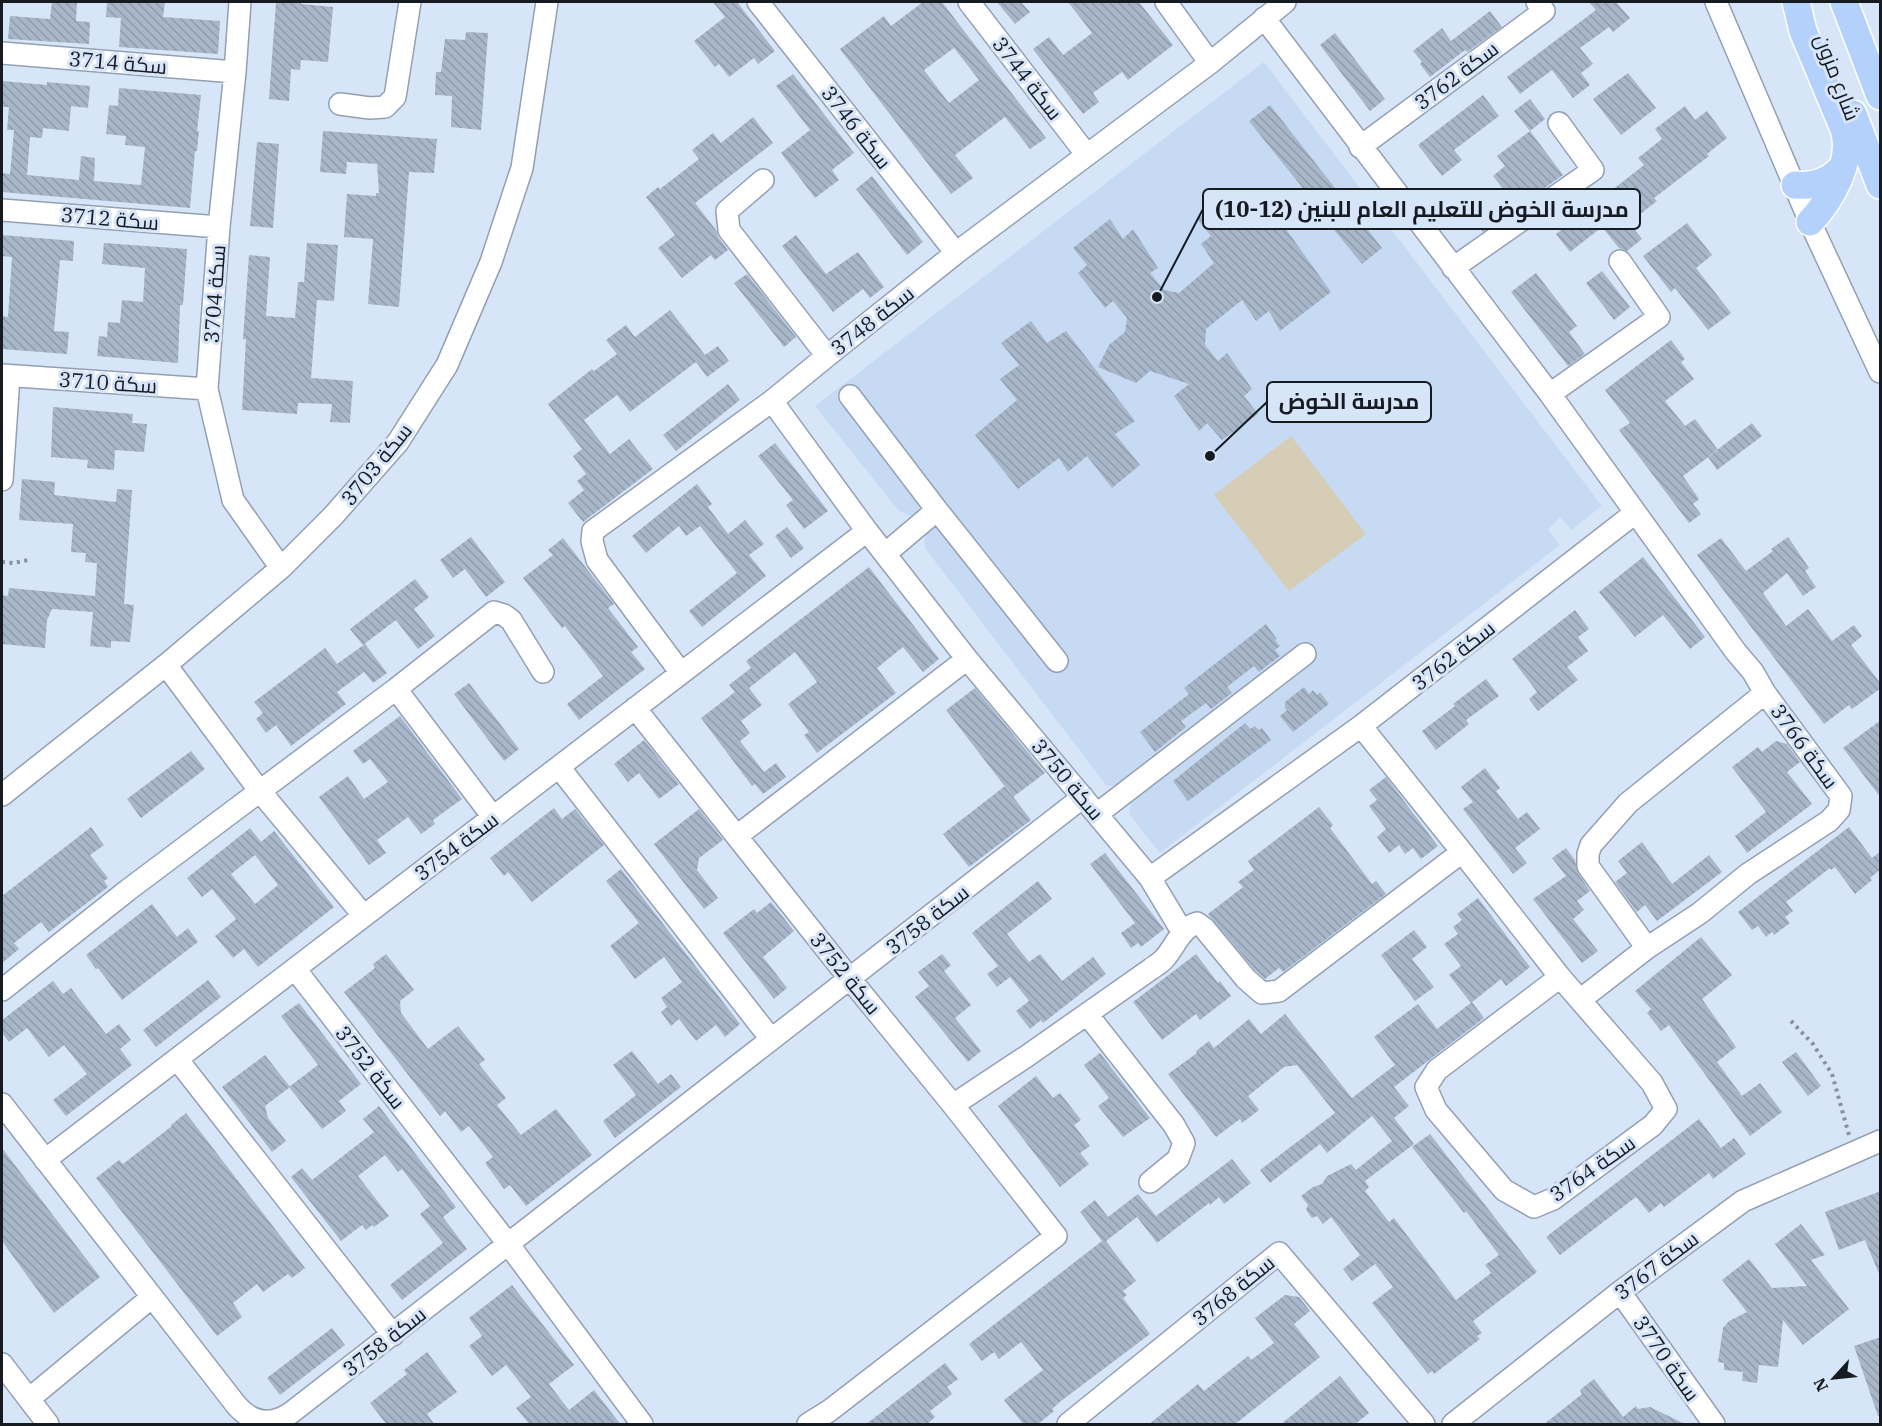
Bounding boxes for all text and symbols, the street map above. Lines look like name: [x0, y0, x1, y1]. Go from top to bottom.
street label: شارع مزون: [1808, 30, 1867, 125]
street label: سكة 3744: [987, 31, 1069, 125]
street label: سكة 3762: [1408, 34, 1504, 116]
street label: سكة 3714: [68, 44, 168, 80]
street label: سكة 3746: [816, 80, 898, 174]
callout: مدرسة الخوض للتعليم العام للبنين (12-10): [1203, 189, 1640, 229]
text: مدرسة الخوض للتعليم العام للبنين (12-10): [1215, 194, 1629, 225]
street label: سكة 3712: [60, 200, 160, 236]
street label: سكة 3704: [197, 244, 231, 344]
street label: سكة 3748: [825, 279, 919, 361]
street label: سكة 3710: [58, 365, 158, 399]
callout: مدرسة الخوض: [1267, 382, 1431, 422]
text: مدرسة الخوض: [1279, 386, 1419, 415]
street label: سكة 3703: [334, 417, 418, 511]
street label: سكة 3762: [1406, 614, 1500, 696]
street label: سكة 3766: [1765, 698, 1845, 794]
street label: سكة 3750: [1026, 732, 1110, 826]
street label: سكة 3754: [408, 805, 504, 887]
street label: سكة 3758: [880, 878, 974, 960]
street label: سكة 3752: [804, 926, 888, 1020]
street label: سكة 3752: [330, 1020, 412, 1114]
street label: سكة 3764: [1544, 1128, 1640, 1208]
street label: سكة 3767: [1608, 1224, 1704, 1306]
street label: سكة 3768: [1186, 1248, 1280, 1332]
street label: سكة 3758: [337, 1300, 431, 1382]
street label: سكة 3770: [1627, 1310, 1707, 1406]
north arrow: [1804, 1348, 1864, 1408]
text: N: [1809, 1375, 1832, 1395]

